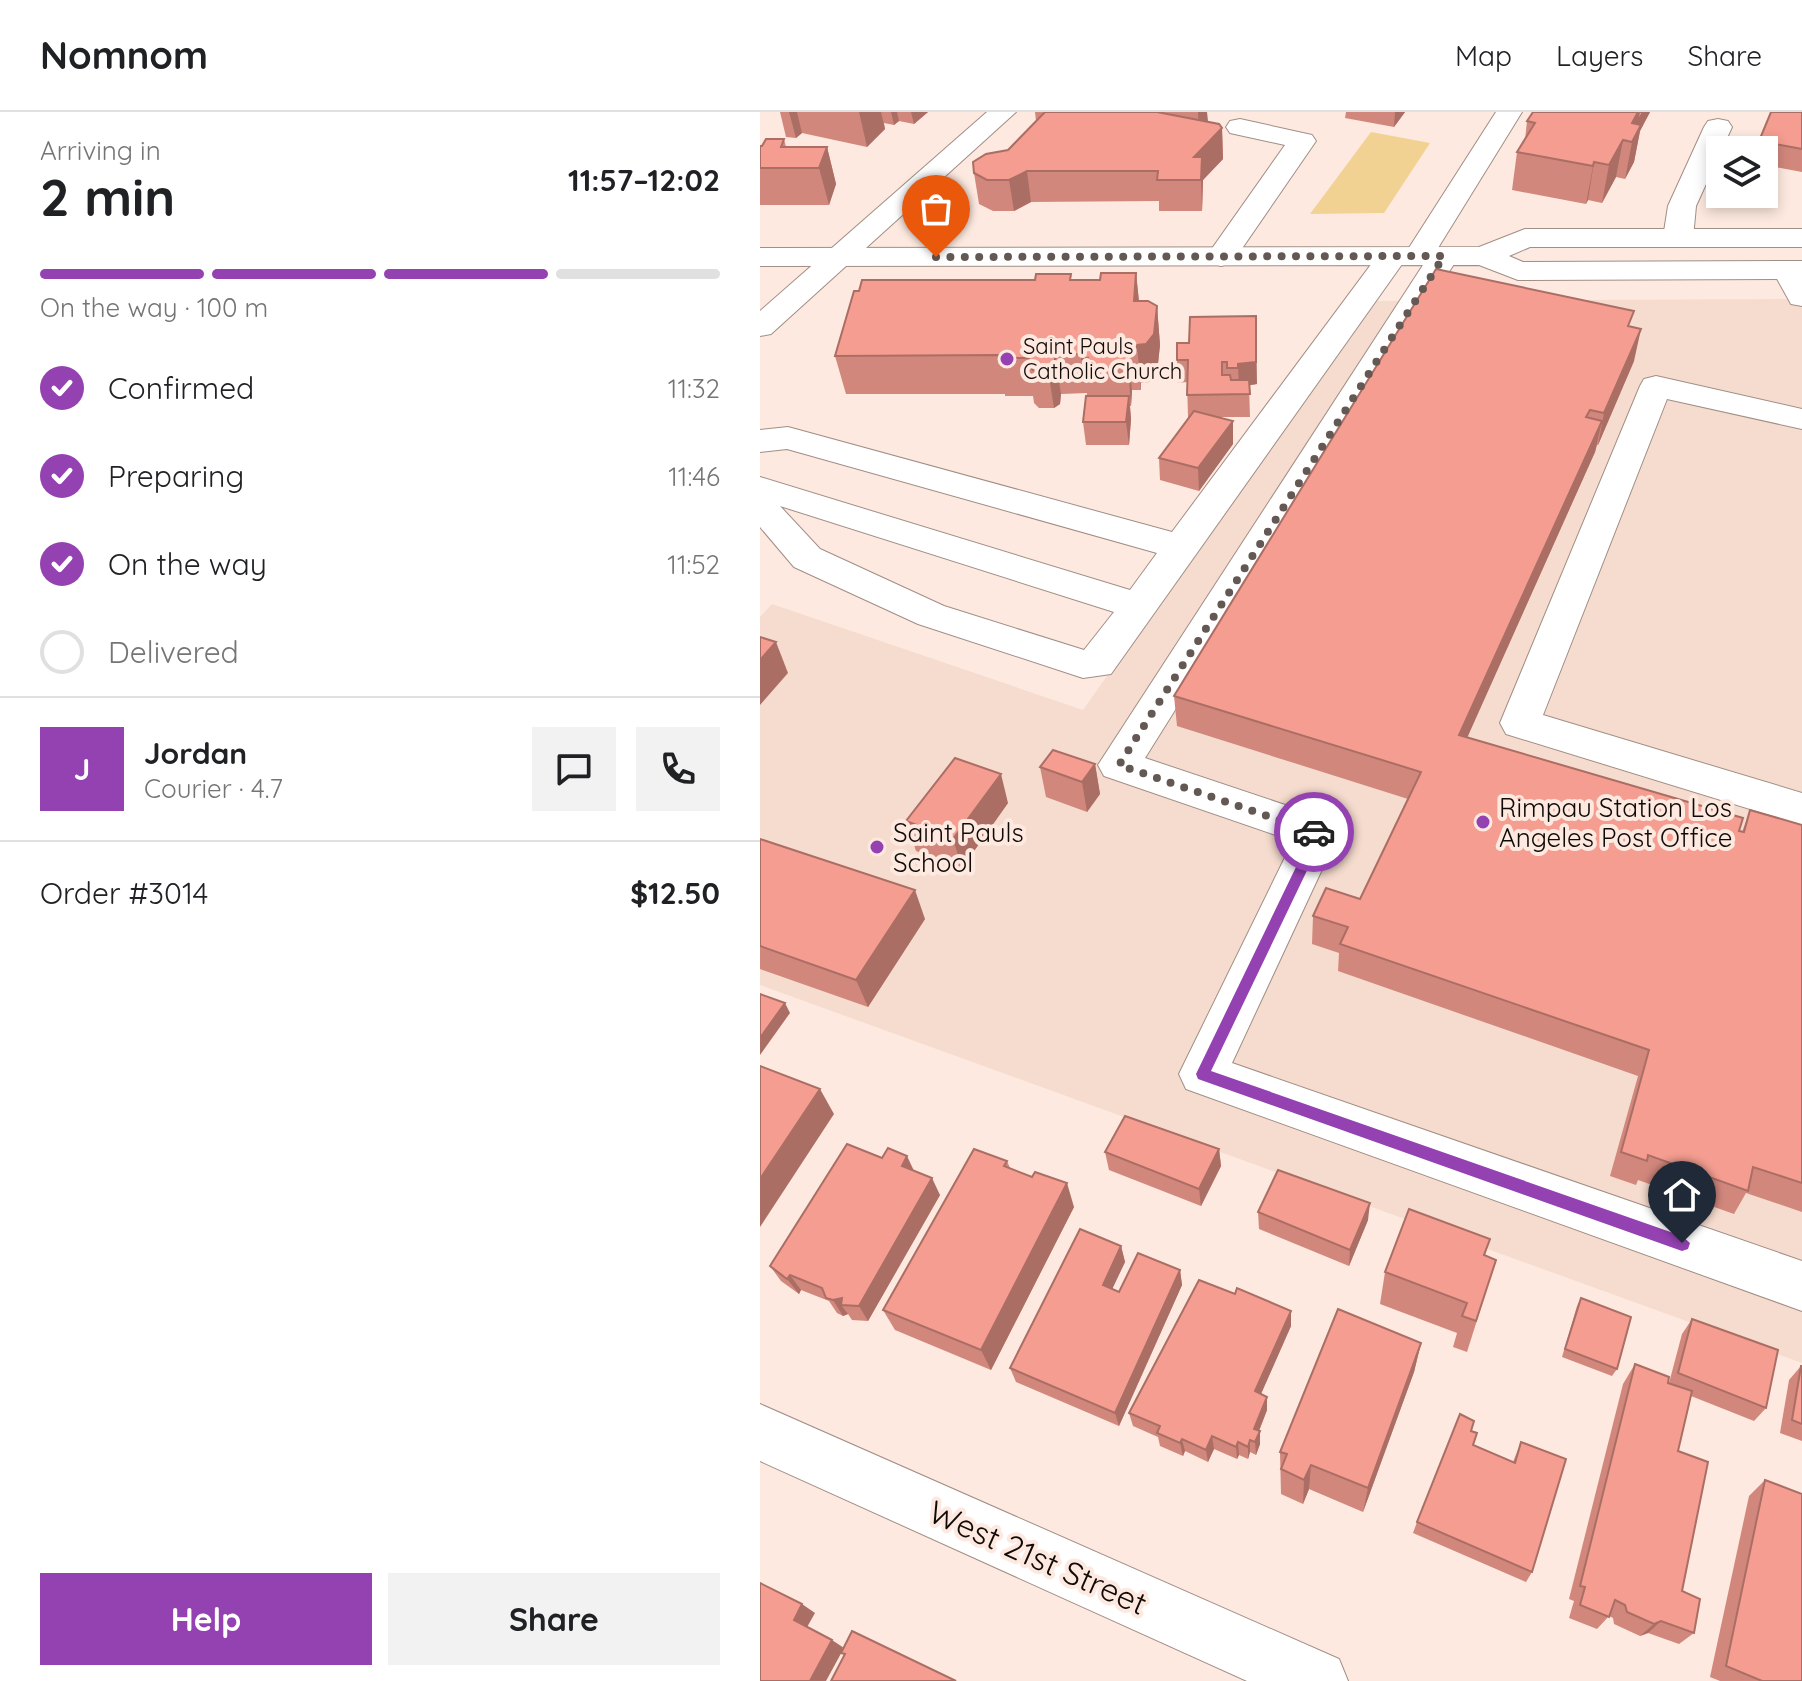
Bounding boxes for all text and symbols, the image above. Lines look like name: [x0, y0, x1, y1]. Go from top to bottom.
text: Nomnom: [40, 31, 208, 79]
text: Map: [1455, 38, 1512, 73]
text: Layers: [1556, 38, 1643, 73]
text: Share: [1687, 38, 1762, 73]
text: Arriving in: [40, 134, 161, 167]
map controls: [1706, 136, 1778, 208]
button: layers: [1706, 136, 1778, 208]
text: 11:57–12:02: [568, 161, 720, 199]
text: 2 min: [40, 164, 175, 229]
pin: [902, 175, 970, 257]
icon: bag: [914, 187, 958, 231]
text: On the way · 100 m: [40, 291, 268, 324]
place label: Saint Pauls Catholic Church: [1023, 332, 1182, 385]
marker: Saint Pauls Catholic Church: [998, 350, 1016, 368]
icon: check: [40, 366, 84, 410]
text: Confirmed: [108, 369, 254, 407]
text: 11:32: [668, 372, 720, 405]
icon: check: [40, 454, 84, 498]
text: Preparing: [108, 457, 244, 495]
text: 11:46: [668, 460, 720, 493]
icon: check: [40, 542, 84, 586]
text: On the way: [108, 545, 267, 583]
text: 11:52: [667, 548, 720, 581]
text: Delivered: [108, 633, 239, 671]
button: chat: [532, 727, 616, 811]
button: phone: [636, 727, 720, 811]
text: Jordan: [144, 734, 247, 772]
text: J: [74, 750, 90, 788]
text: Courier · 4.7: [144, 772, 283, 805]
place label: Rimpau Station Los Angeles Post Office: [1499, 791, 1732, 854]
courier: [1274, 792, 1354, 872]
icon: car: [1292, 810, 1336, 854]
marker: Rimpau Station Los Angeles Post Office: [1474, 813, 1492, 831]
place label: Saint Pauls School: [893, 816, 1024, 879]
marker: Saint Pauls School: [868, 838, 886, 856]
text: Order #3014: [40, 874, 208, 912]
text: $12.50: [630, 874, 720, 912]
pin: [1648, 1161, 1716, 1243]
icon: home: [1660, 1173, 1704, 1217]
street label: West 21st Street: [923, 1491, 1153, 1623]
button: Help: [40, 1573, 372, 1665]
button: Share: [388, 1573, 720, 1665]

